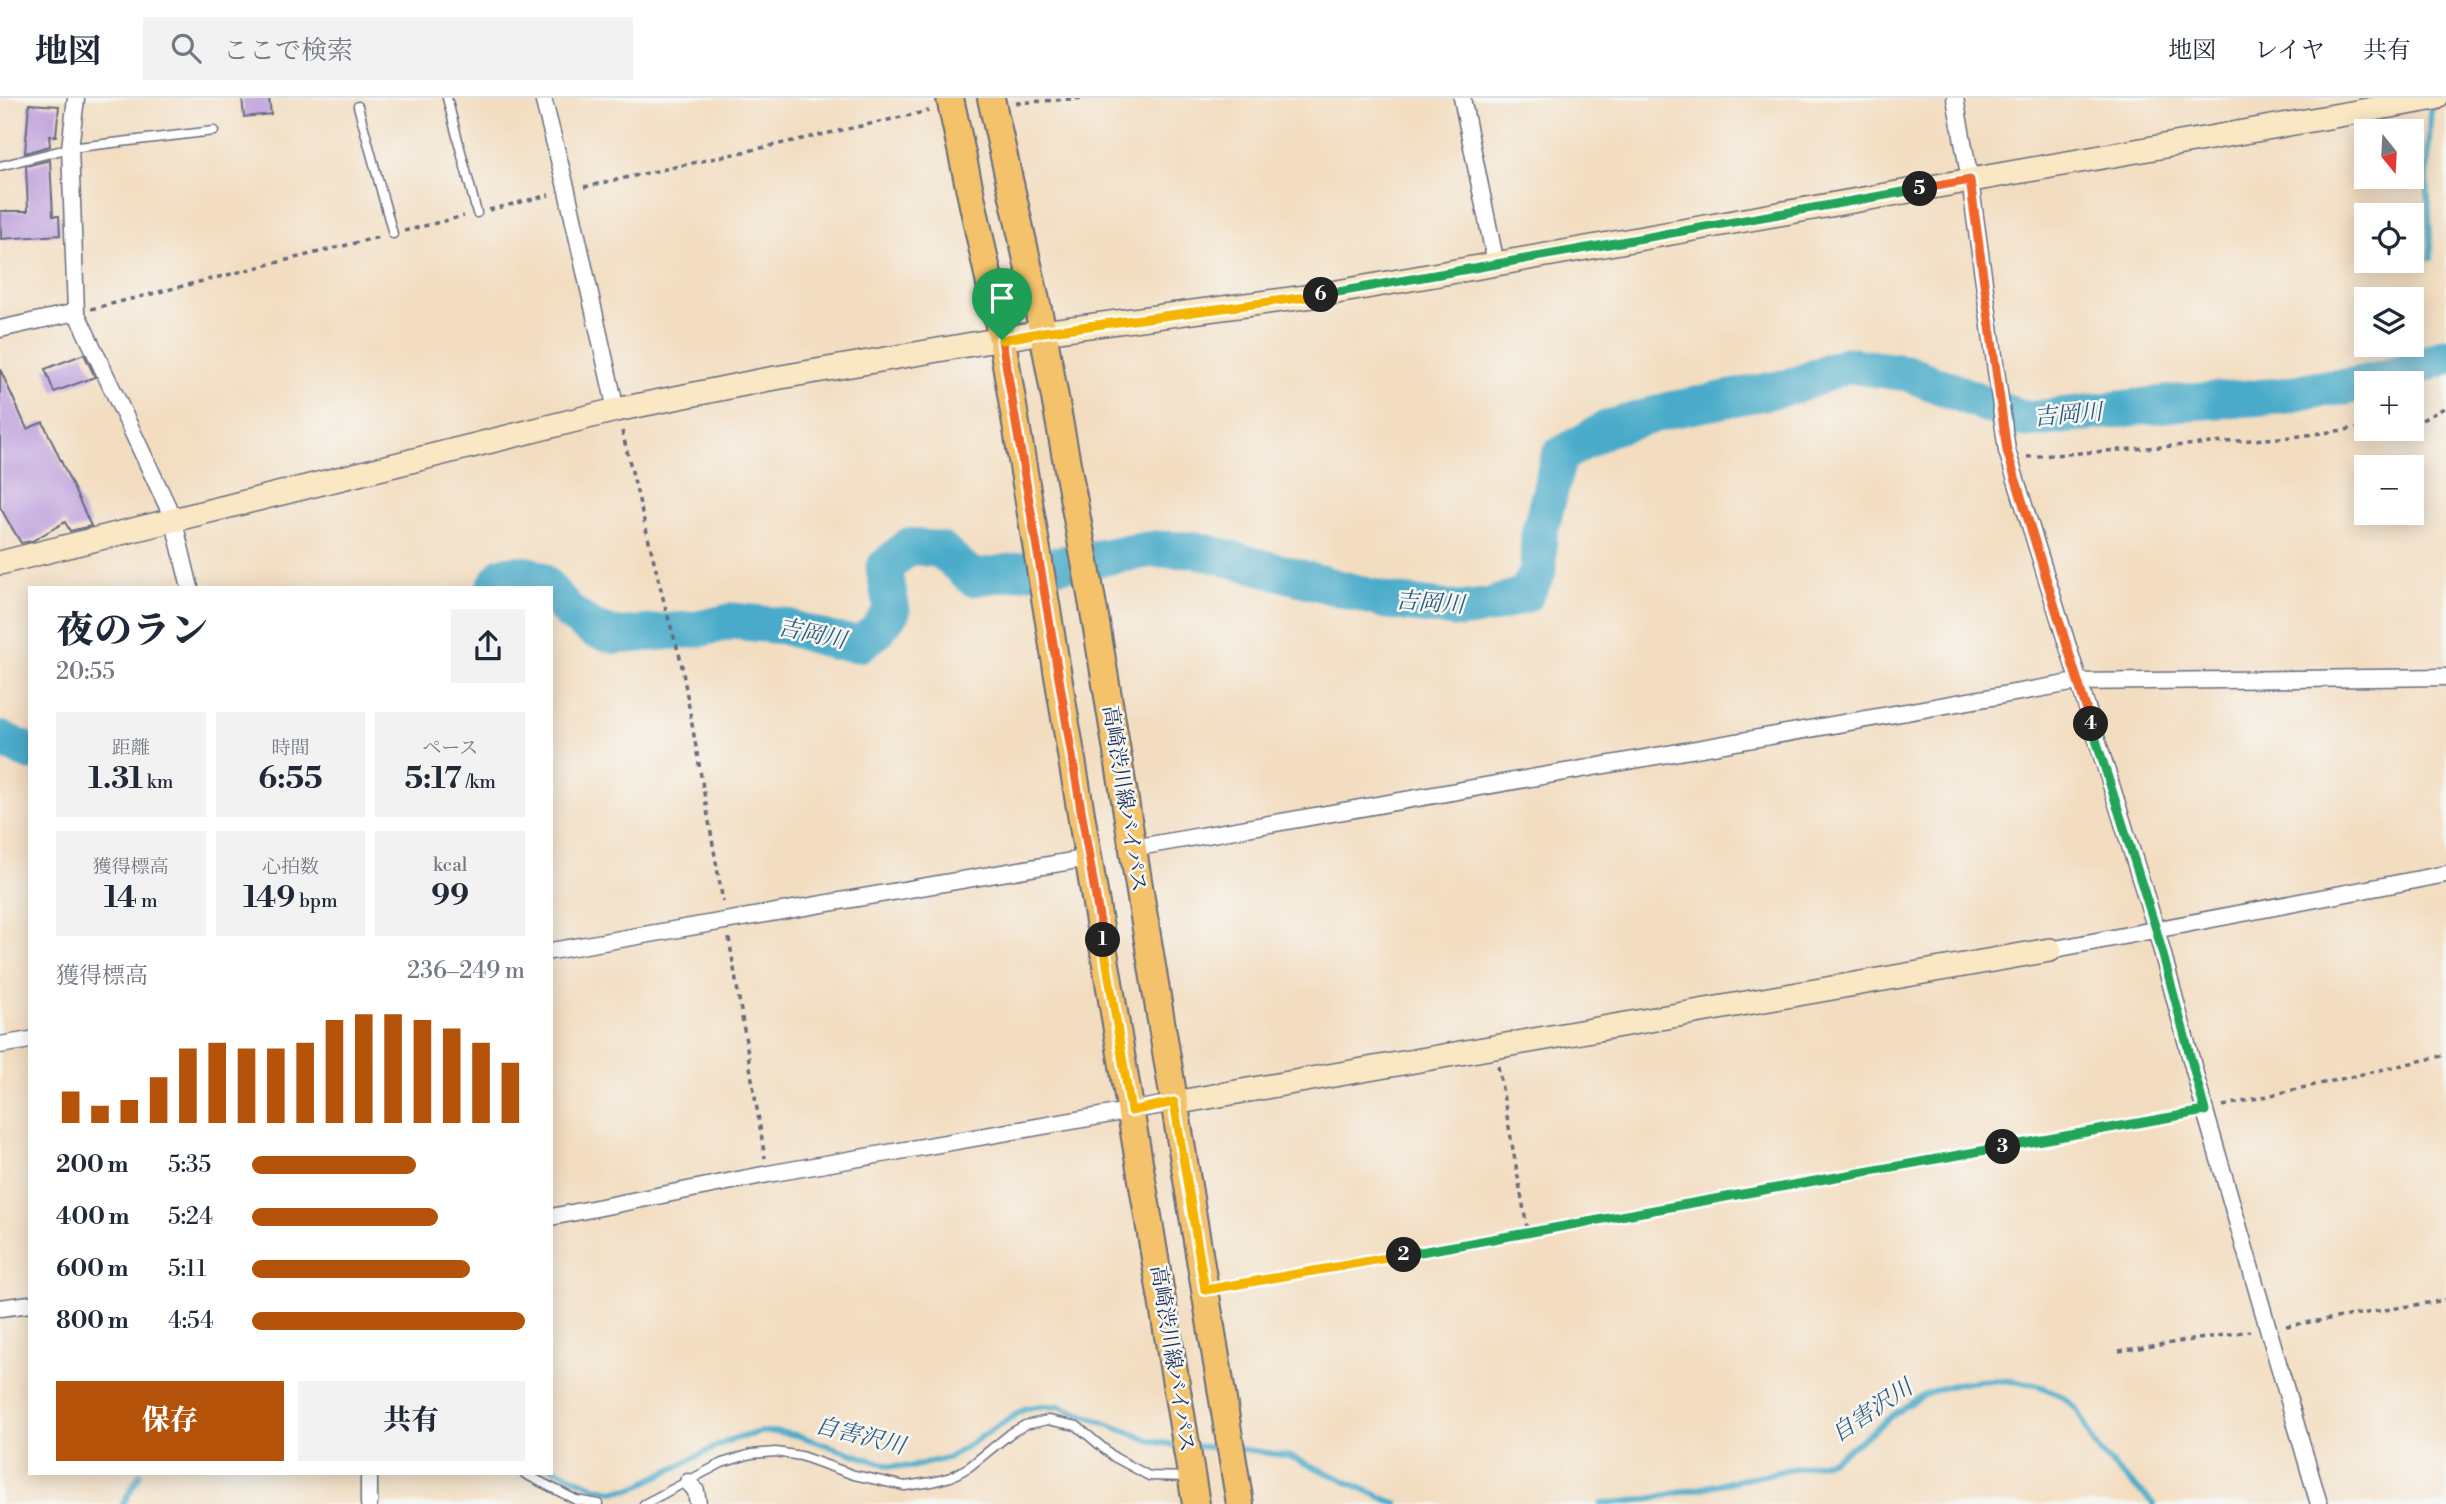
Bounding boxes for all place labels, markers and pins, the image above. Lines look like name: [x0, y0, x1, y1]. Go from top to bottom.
pin: 5: [1902, 172, 1938, 206]
pin: [972, 268, 1032, 340]
pin: 6: [1304, 278, 1338, 312]
pin: 4: [2074, 706, 2108, 742]
pin: 1: [1086, 922, 1120, 958]
pin: 3: [1986, 1130, 2021, 1164]
pin: 2: [1386, 1238, 1422, 1272]

